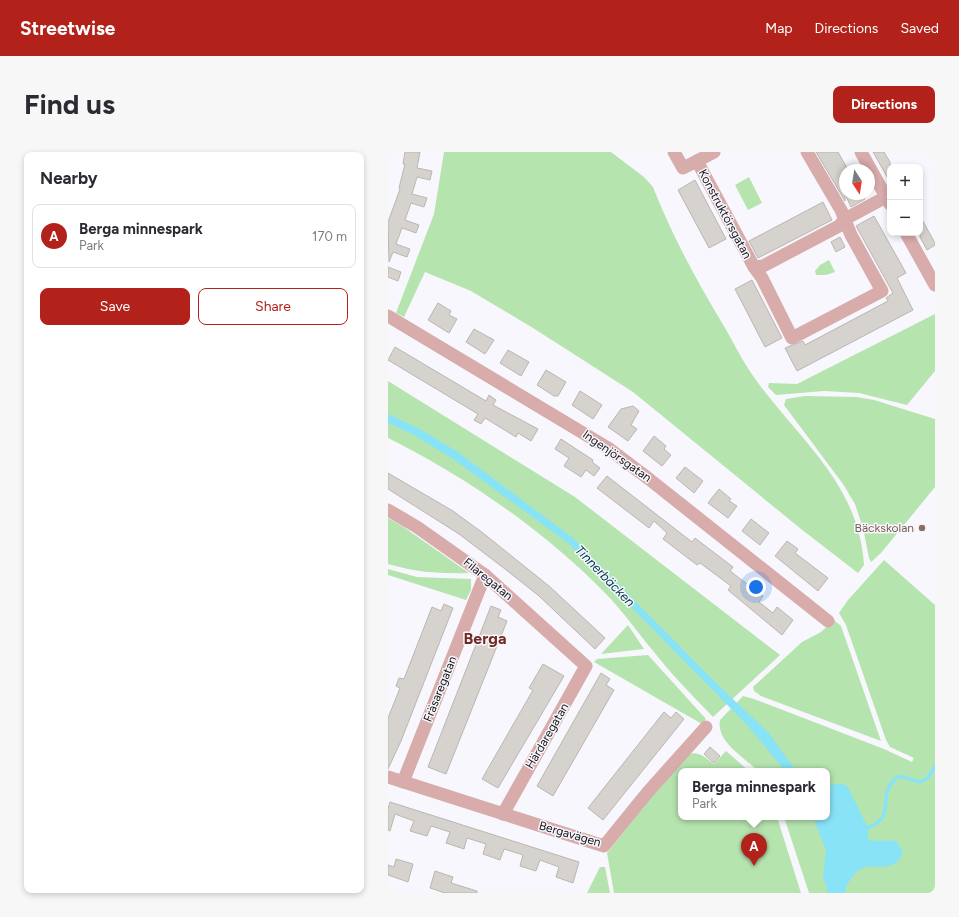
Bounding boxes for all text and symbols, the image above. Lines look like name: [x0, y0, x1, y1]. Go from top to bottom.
text: Streetwise: [20, 17, 115, 40]
text: Map: [765, 20, 793, 37]
text: Directions: [815, 20, 878, 37]
text: Saved: [900, 20, 939, 37]
button: Directions: [833, 86, 935, 123]
text: Find us: [24, 87, 115, 121]
north arrow: [839, 164, 875, 200]
map controls: [887, 164, 923, 236]
button: +: [887, 164, 923, 200]
street label: Konstruktörsgatan: [696, 167, 755, 261]
text: Nearby: [40, 168, 98, 188]
button: −: [887, 200, 923, 236]
text: Berga minnespark: [79, 220, 203, 238]
text: A: [49, 229, 59, 244]
text: 170 m: [312, 229, 347, 244]
text: Park: [79, 238, 104, 253]
button: Save: [40, 288, 190, 325]
button: Share: [198, 288, 348, 325]
street label: Ingenjörsgatan: [580, 427, 654, 485]
place label: Bäckskolan: [855, 521, 914, 535]
marker: Bäckskolan: [917, 523, 927, 533]
water label: Tinnerbäcken: [572, 542, 638, 610]
street label: Filaregatan: [461, 555, 516, 603]
your location: [746, 577, 766, 597]
district label: Berga: [464, 629, 506, 648]
street label: Fräsaregatan: [421, 654, 460, 724]
street label: Härdaregatan: [523, 700, 572, 771]
popup: [678, 768, 830, 820]
text: Berga minnespark: [692, 778, 816, 796]
text: Park: [692, 796, 717, 811]
street label: Bergavägen: [537, 818, 603, 850]
pin: A: [741, 833, 767, 866]

